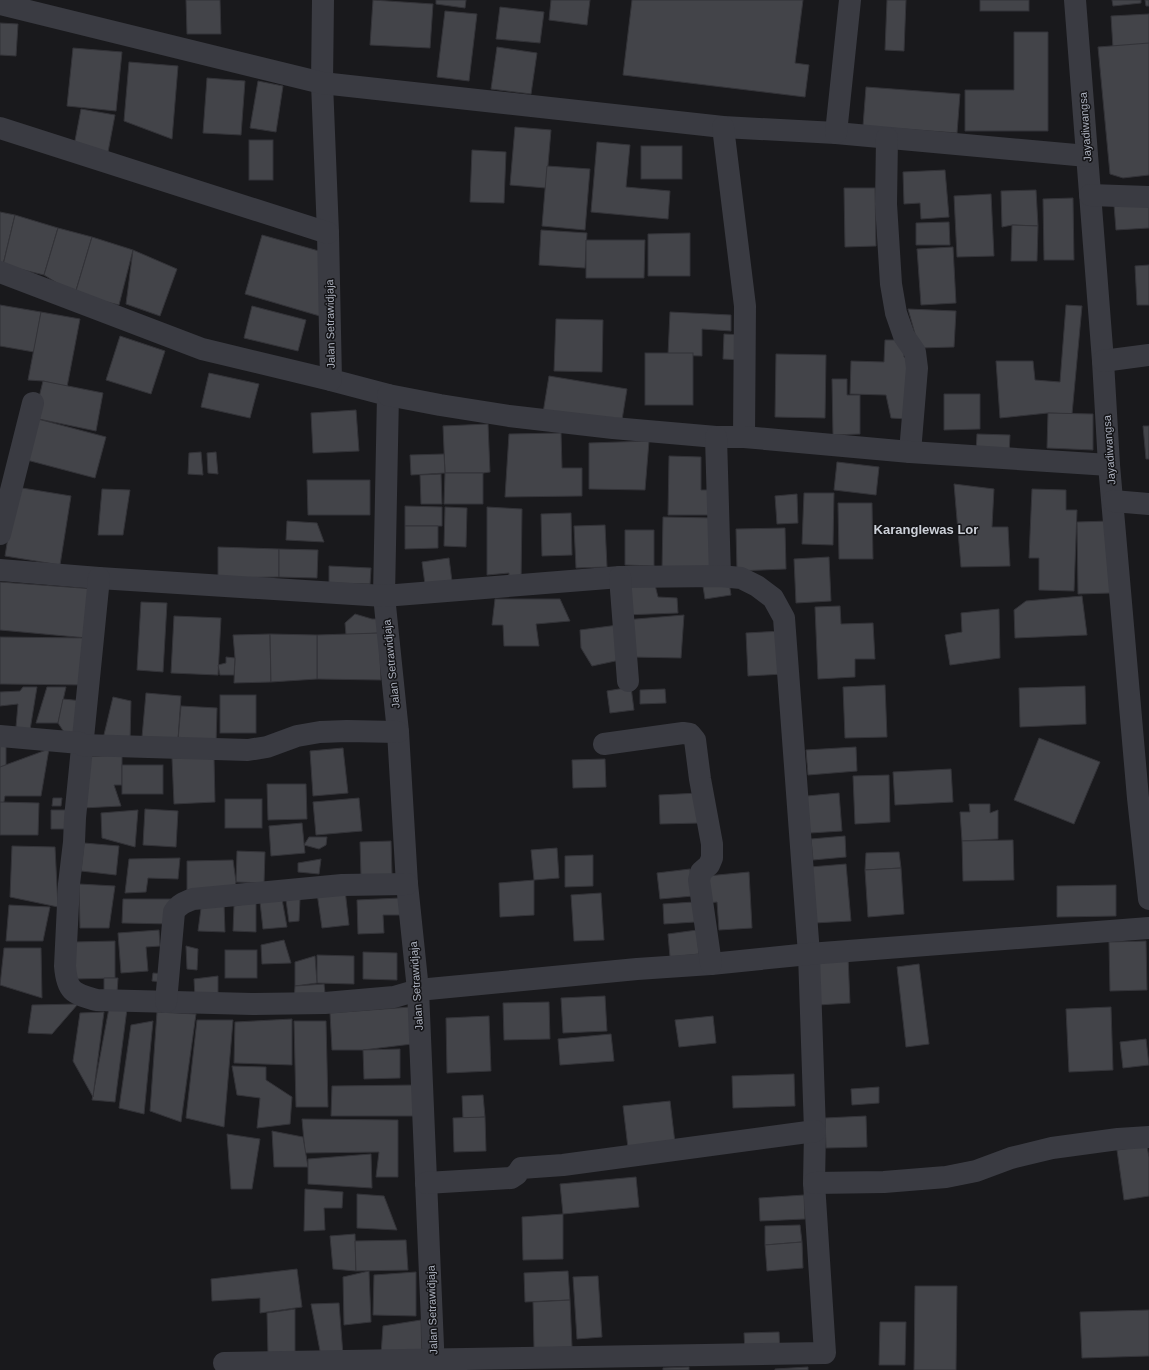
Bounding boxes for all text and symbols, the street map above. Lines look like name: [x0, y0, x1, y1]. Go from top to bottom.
street label: Jayadiwangsa: [1077, 91, 1093, 162]
street label: Jalan Setrawidjaja: [323, 278, 337, 369]
street label: Jayadiwangsa: [1101, 414, 1117, 485]
district label: Karanglewas Lor: [874, 522, 978, 537]
street label: Jalan Setrawidjaja: [380, 618, 402, 709]
street label: Jalan Setrawidjaja: [407, 940, 425, 1031]
street label: Jalan Setrawidjaja: [424, 1264, 440, 1355]

